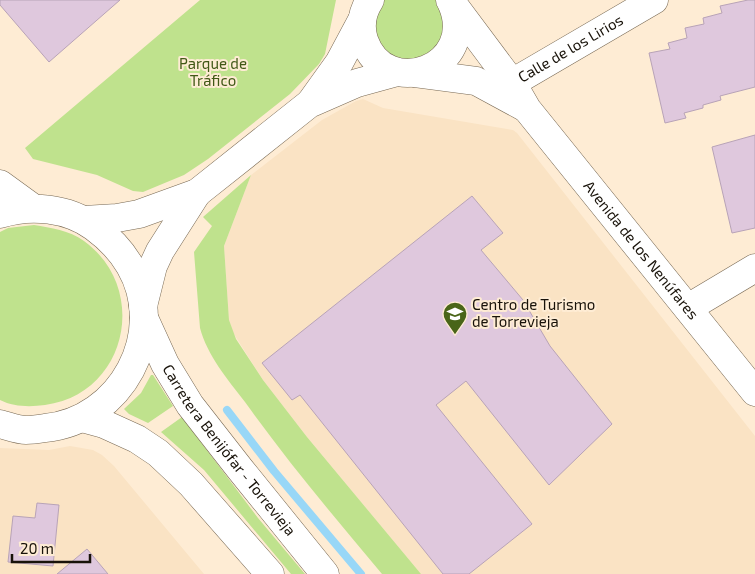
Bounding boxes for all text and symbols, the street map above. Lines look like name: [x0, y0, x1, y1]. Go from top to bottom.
street label: Calle de los Lirios: [514, 10, 626, 86]
park label: Parque de Tráfico: [179, 54, 247, 89]
street label: Avenida de los Nenúfares: [580, 177, 703, 323]
place label: Centro de Turismo de Torrevieja: [472, 295, 595, 331]
school or university icon: Centro de Turismo de Torrevieja: [442, 301, 468, 335]
street label: Carretera Benijófar - Torrevieja: [159, 361, 300, 539]
scale bar: [12, 532, 90, 564]
text: 20 m: [20, 539, 54, 557]

